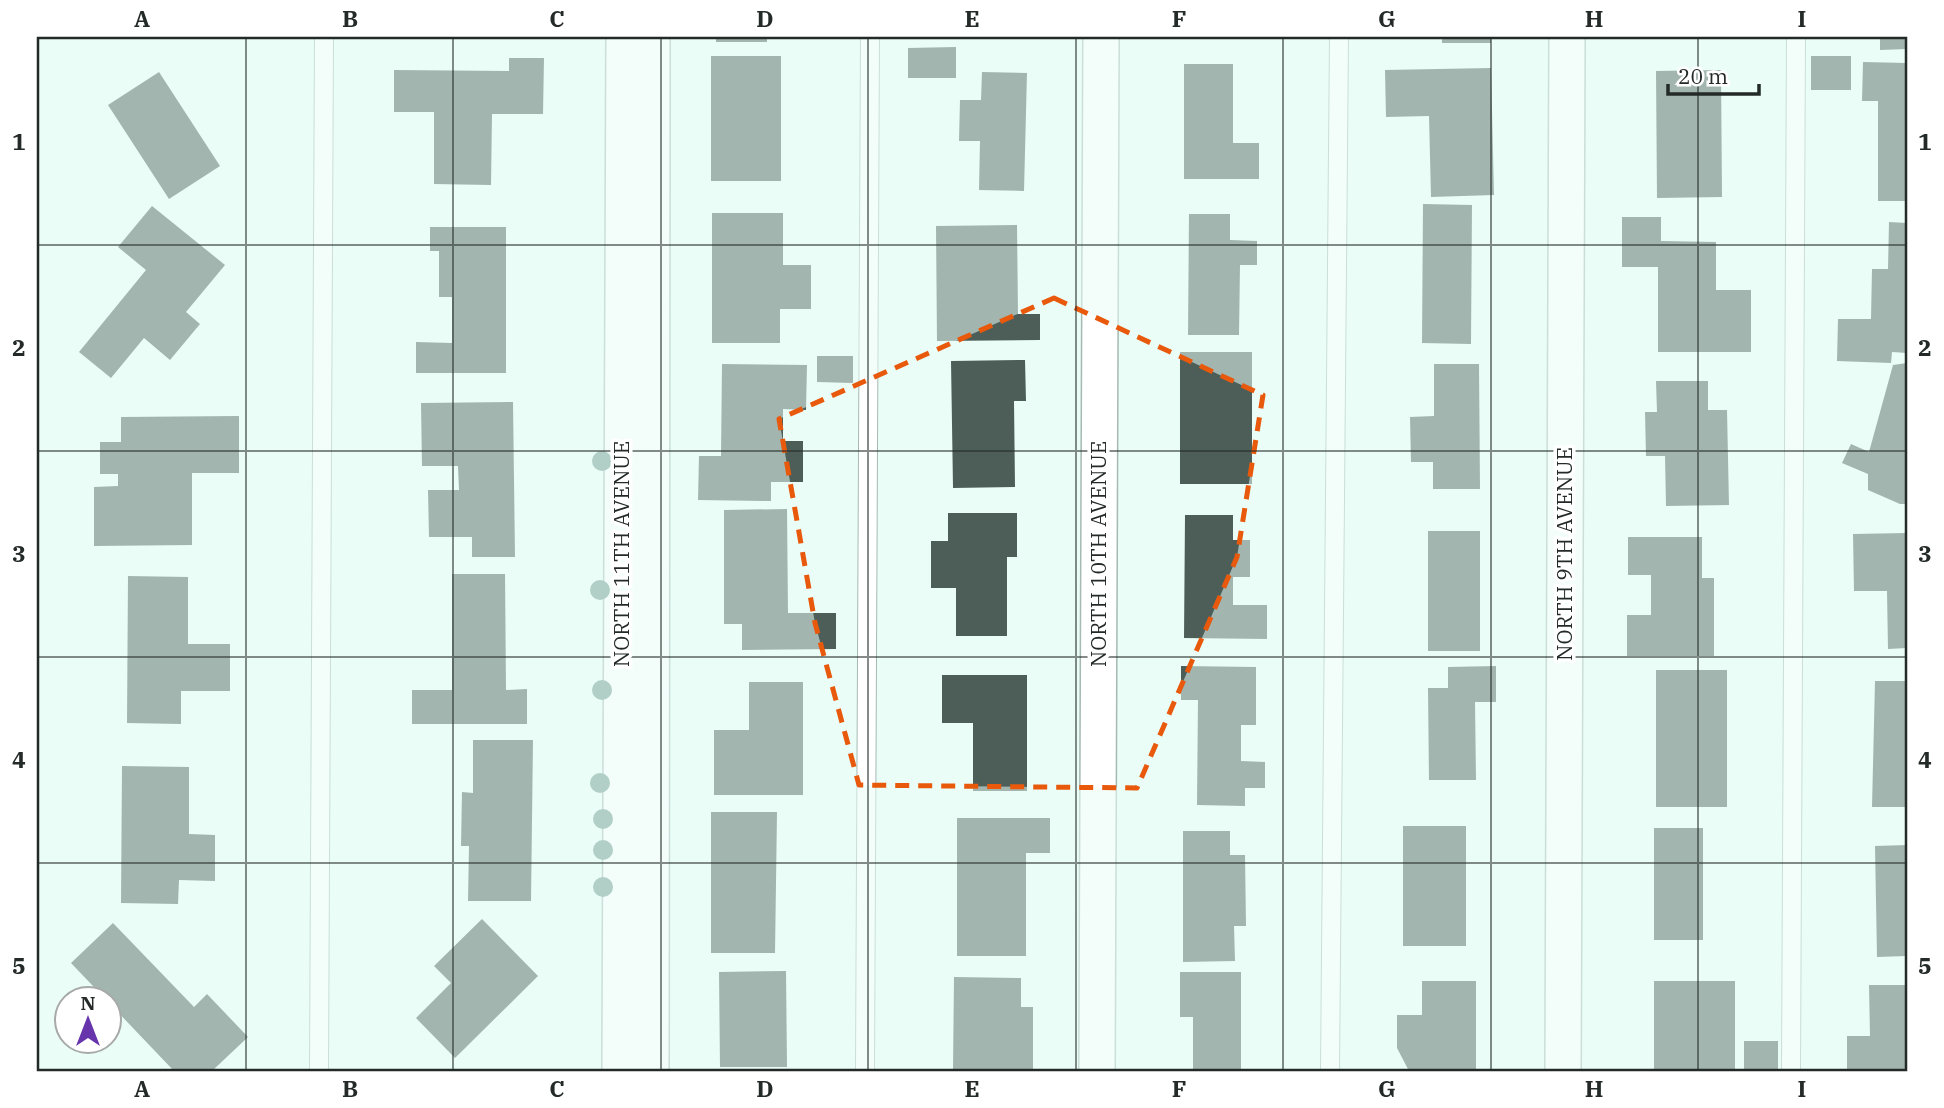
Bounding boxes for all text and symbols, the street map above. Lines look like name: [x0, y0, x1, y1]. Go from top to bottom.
text: A: [134, 3, 150, 33]
text: B: [342, 3, 358, 33]
text: C: [549, 3, 565, 33]
text: D: [756, 3, 774, 33]
text: E: [964, 3, 980, 33]
text: F: [1172, 3, 1186, 33]
text: G: [1378, 3, 1396, 33]
text: H: [1585, 3, 1603, 33]
text: I: [1798, 3, 1806, 33]
scale bar: [1668, 52, 1758, 96]
text: 20 m: [1678, 62, 1728, 90]
text: 1: [12, 126, 26, 156]
text: 1: [1918, 126, 1932, 156]
text: 2: [12, 332, 26, 362]
text: 2: [1918, 332, 1932, 362]
street label: NORTH 11TH AVENUE: [607, 441, 635, 667]
street label: NORTH 10TH AVENUE: [1084, 441, 1112, 667]
street label: NORTH 9TH AVENUE: [1550, 447, 1578, 661]
text: 3: [12, 538, 26, 568]
text: 3: [1918, 538, 1932, 568]
text: 4: [12, 744, 26, 774]
text: 4: [1918, 744, 1932, 774]
text: 5: [12, 950, 26, 980]
text: 5: [1918, 950, 1932, 980]
north arrow: [52, 986, 122, 1056]
text: N: [80, 991, 96, 1015]
text: A: [134, 1073, 150, 1103]
text: B: [342, 1073, 358, 1103]
text: C: [549, 1073, 565, 1103]
text: D: [756, 1073, 774, 1103]
text: E: [964, 1073, 980, 1103]
text: F: [1172, 1073, 1186, 1103]
text: G: [1378, 1073, 1396, 1103]
text: H: [1585, 1073, 1603, 1103]
text: I: [1798, 1073, 1806, 1103]

